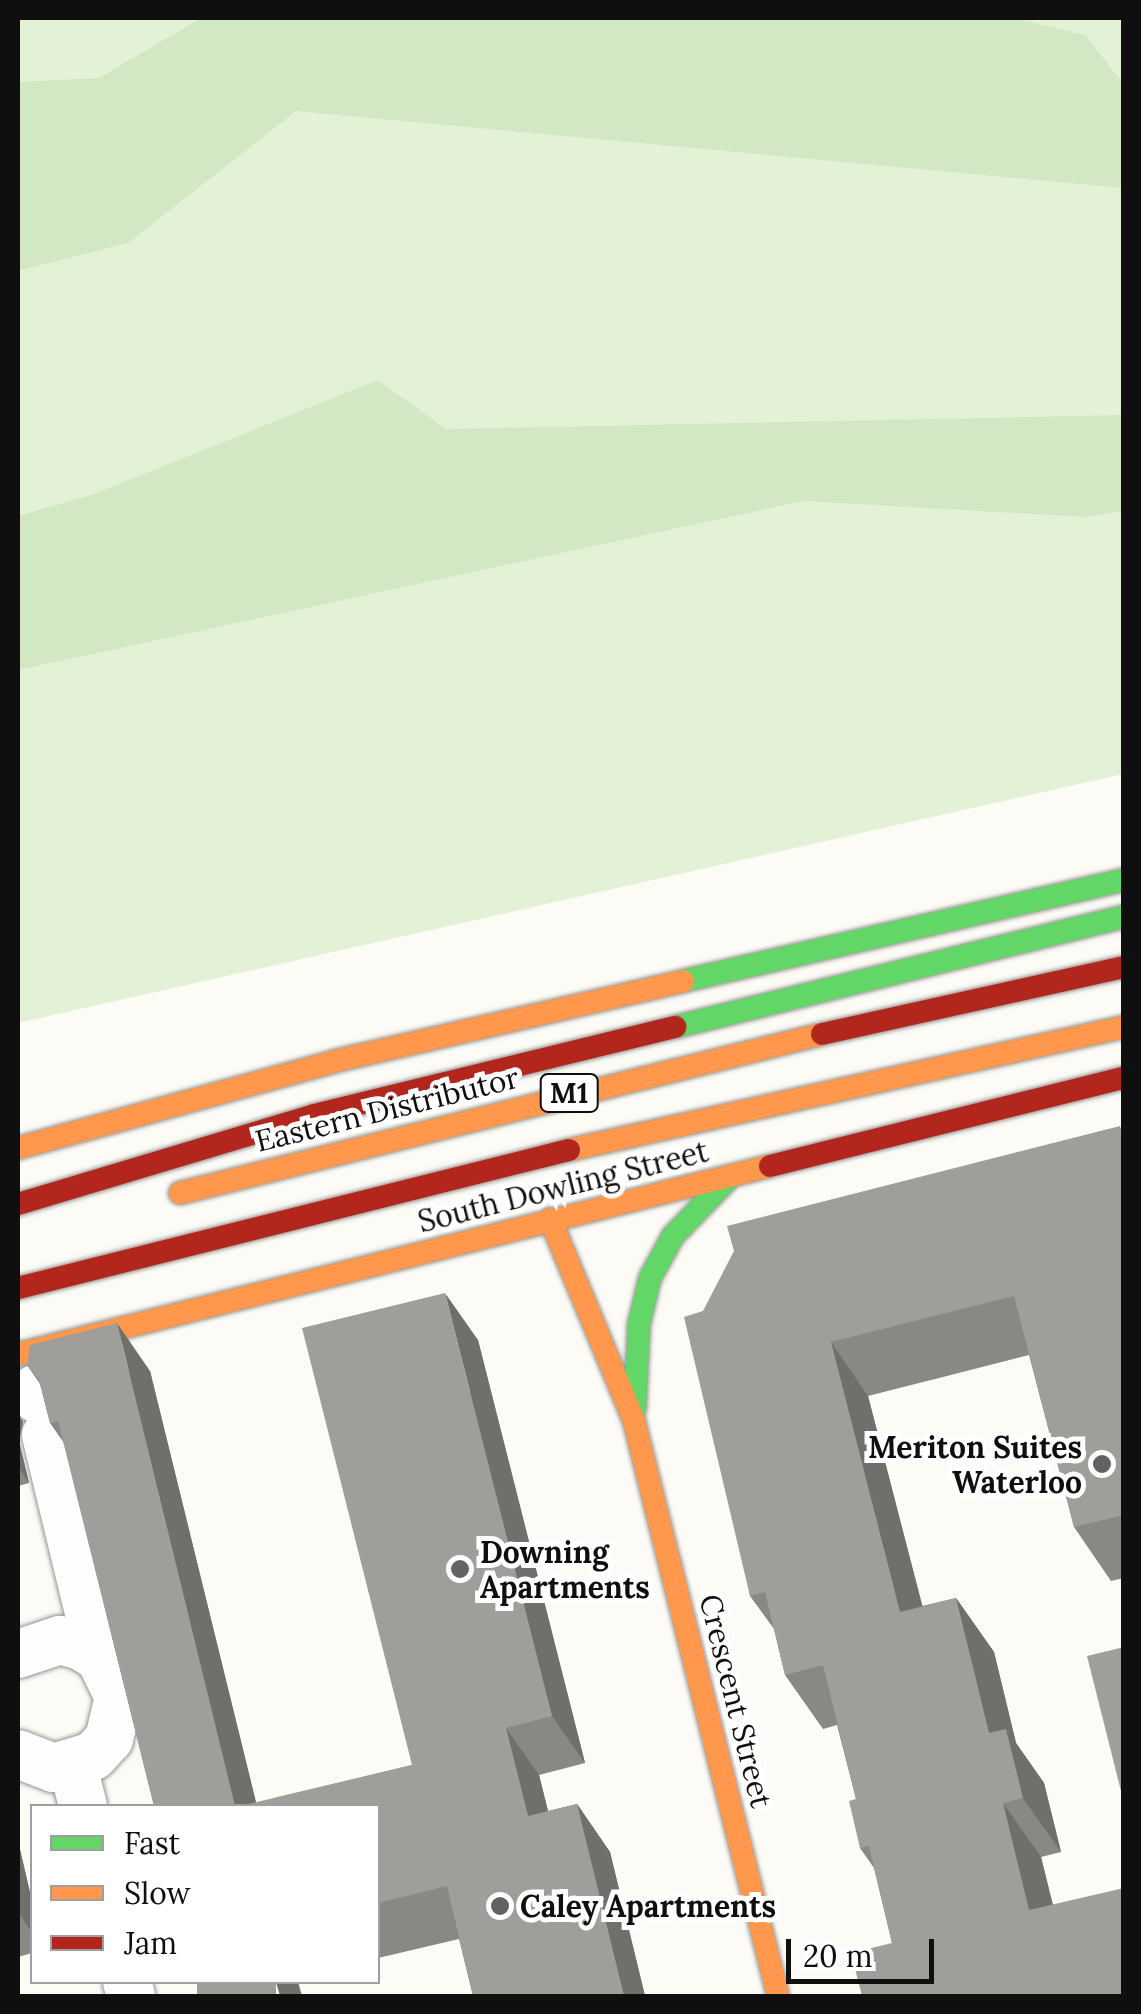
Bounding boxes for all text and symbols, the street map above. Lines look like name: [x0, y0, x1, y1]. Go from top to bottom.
street label: Eastern Distributor: [252, 1059, 522, 1159]
road number: M1: [539, 1070, 599, 1116]
street label: South Dowling Street: [414, 1133, 712, 1239]
place label: Meriton Suites Waterloo: [868, 1429, 1082, 1500]
marker: Meriton Suites Waterloo: [1091, 1453, 1113, 1475]
place label: Downing Apartments: [480, 1534, 650, 1604]
marker: Downing Apartments: [449, 1558, 471, 1580]
street label: Crescent Street: [692, 1591, 780, 1811]
legend: [30, 1804, 380, 1984]
text: Fast: [124, 1824, 180, 1862]
text: Slow: [124, 1874, 190, 1912]
place label: Caley Apartments: [520, 1888, 776, 1924]
marker: Caley Apartments: [489, 1895, 511, 1917]
scale bar: [791, 1919, 938, 1981]
text: Jam: [124, 1924, 177, 1962]
text: 20 m: [803, 1937, 872, 1975]

